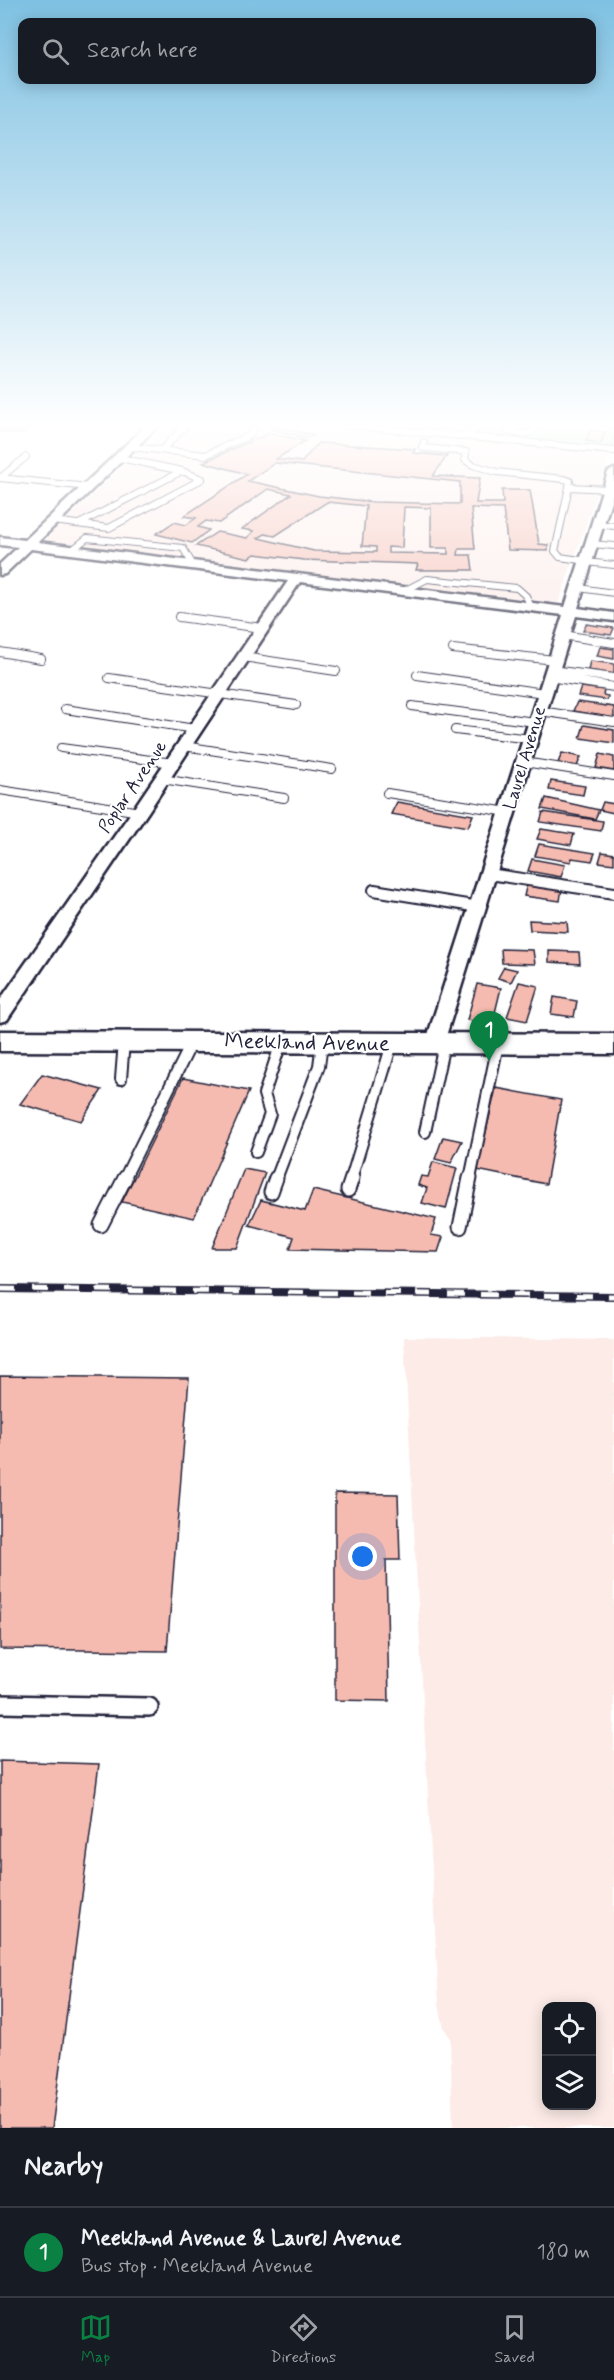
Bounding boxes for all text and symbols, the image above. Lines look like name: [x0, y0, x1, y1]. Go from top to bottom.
search box: [18, 18, 596, 84]
icon: search: [39, 35, 72, 68]
text: Search here: [87, 37, 198, 65]
street label: Laurel Avenue: [498, 703, 552, 813]
street label: Poplar Avenue: [93, 736, 173, 838]
pin: 1: [470, 1012, 508, 1061]
street label: Meekland Avenue: [224, 1028, 390, 1058]
your location: [348, 1542, 377, 1571]
map controls: [542, 2002, 596, 2110]
button: locate: [542, 2002, 596, 2056]
button: layers: [542, 2056, 596, 2110]
text: Nearby: [24, 2150, 103, 2184]
text: Meekland Avenue & Laurel Avenue: [81, 2225, 402, 2253]
text: 1: [39, 2239, 48, 2266]
text: 180 m: [537, 2239, 590, 2266]
text: Bus stop · Meekland Avenue: [81, 2253, 313, 2280]
tab: Map: [79, 2311, 112, 2368]
tab: Directions: [270, 2311, 336, 2368]
tab: Saved: [494, 2311, 535, 2368]

